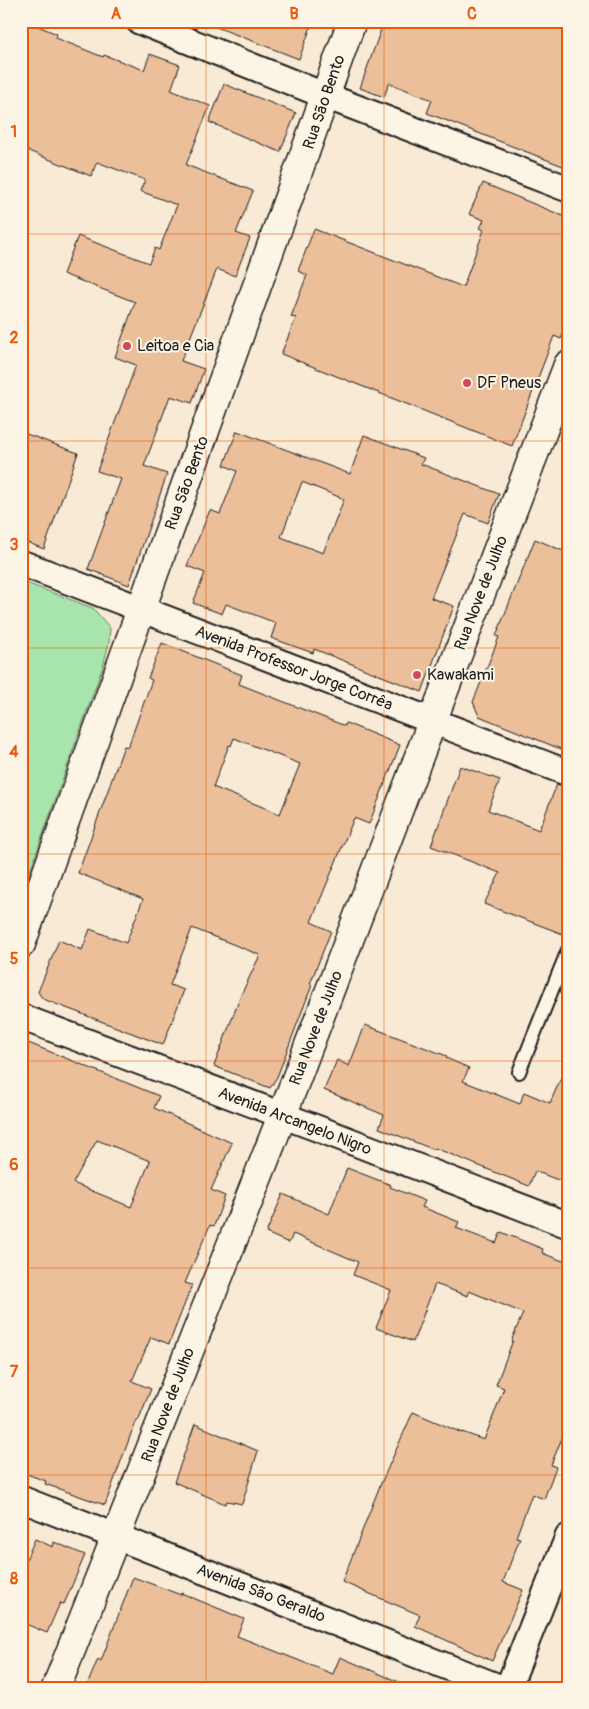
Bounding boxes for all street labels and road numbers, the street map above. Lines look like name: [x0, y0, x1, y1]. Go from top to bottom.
street label: Rua São Bento: [299, 52, 350, 152]
street label: Rua São Bento: [161, 433, 213, 533]
street label: Rua Nove de Julho: [450, 532, 512, 653]
street label: Avenida Professor Jorge Corrêa: [192, 621, 396, 715]
street label: Rua Nove de Julho: [285, 967, 347, 1088]
street label: Avenida Arcangelo Nigro: [216, 1083, 375, 1160]
street label: Rua Nove de Julho: [137, 1344, 199, 1465]
street label: Avenida São Geraldo: [194, 1559, 328, 1627]

